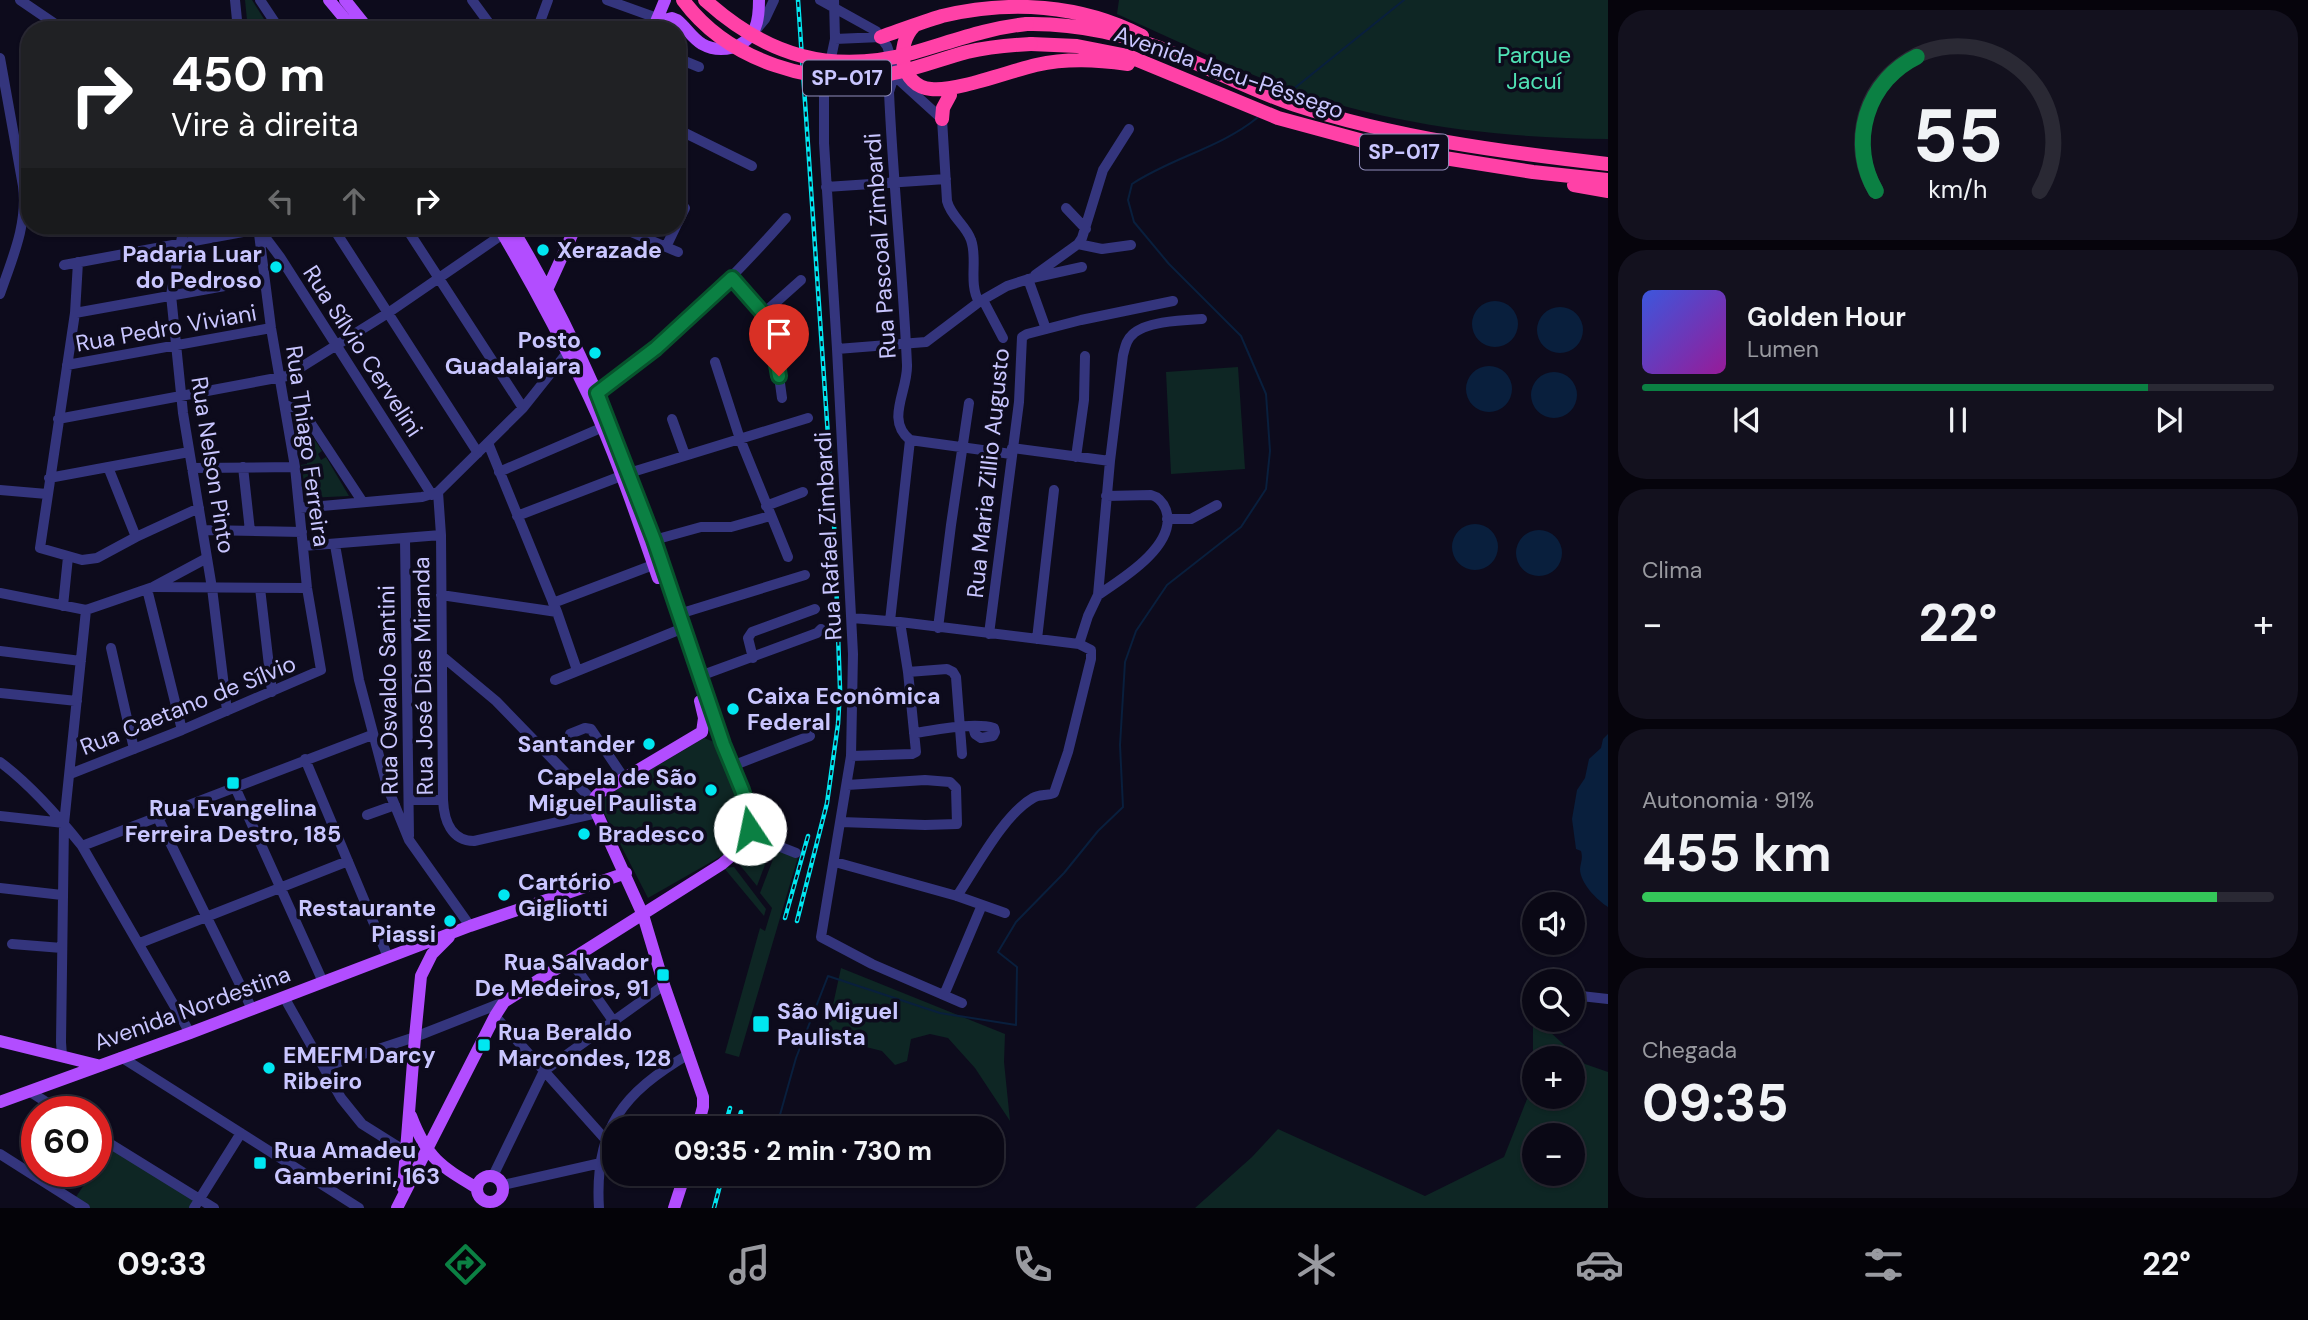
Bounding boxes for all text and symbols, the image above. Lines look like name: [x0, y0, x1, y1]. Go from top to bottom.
street label: Avenida Jacu-Pêssego: [1110, 19, 1348, 125]
park label: Parque Jacuí: [1497, 40, 1571, 96]
text: 450 m: [171, 42, 325, 106]
icon: right: [56, 49, 147, 140]
road number: SP-017: [803, 60, 891, 96]
text: 55: [1913, 89, 2003, 184]
text: Vire à direita: [171, 104, 359, 146]
street label: Rua Pascoal Zimbardi: [857, 132, 903, 360]
road number: SP-017: [1360, 134, 1448, 170]
text: km/h: [1928, 173, 1988, 206]
icon: left: [262, 182, 300, 220]
icon: ahead: [335, 182, 373, 220]
icon: right: [408, 182, 446, 220]
place label: Xerazade: [557, 235, 662, 265]
place label: Padaria Luar do Pedroso: [122, 239, 262, 295]
marker: Xerazade: [535, 242, 551, 258]
marker: Padaria Luar do Pedroso: [268, 259, 284, 275]
street label: Rua Sílvio Cervelini: [296, 260, 430, 442]
street label: Rua Pedro Viviani: [73, 297, 259, 359]
text: Golden Hour: [1747, 300, 1906, 334]
pin: [749, 304, 809, 376]
icon: arrive: [760, 315, 798, 353]
place label: Posto Guadalajara: [445, 325, 581, 381]
text: Lumen: [1747, 334, 1819, 364]
street label: Rua Thiago Ferreira: [279, 343, 337, 549]
marker: Posto Guadalajara: [587, 345, 603, 361]
street label: Rua Maria Zillio Augusto: [960, 347, 1016, 599]
street label: Rua Nelson Pinto: [184, 375, 242, 555]
icon: previous: [1728, 401, 1766, 439]
icon: pause: [1939, 401, 1977, 439]
icon: next: [2150, 401, 2188, 439]
street label: Rua Rafael Zimbardi: [808, 431, 848, 641]
text: Clima: [1642, 555, 1702, 585]
street label: Rua José Dias Miranda: [406, 556, 440, 796]
street label: Rua Osvaldo Santini: [371, 585, 405, 795]
text: 22°: [1919, 589, 1997, 657]
text: −: [1642, 599, 1663, 649]
text: +: [2253, 599, 2274, 649]
street label: Rua Caetano de Sílvio: [76, 648, 300, 762]
place label: Caixa Econômica Federal: [747, 681, 940, 737]
marker: Caixa Econômica Federal: [725, 701, 741, 717]
place label: Santander: [517, 729, 635, 759]
marker: Santander: [641, 736, 657, 752]
place label: Capela de São Miguel Paulista: [528, 762, 697, 818]
marker: Rua Evangelina Ferreira Destro, 185: [225, 775, 241, 791]
marker: Capela de São Miguel Paulista: [703, 782, 719, 798]
text: Autonomia · 91%: [1642, 785, 1814, 815]
position arrow: [713, 792, 787, 866]
place label: Rua Evangelina Ferreira Destro, 185: [125, 793, 341, 849]
place label: Bradesco: [598, 819, 705, 849]
text: 455 km: [1642, 819, 1832, 887]
marker: Bradesco: [576, 826, 592, 842]
place label: Cartório Gigliotti: [518, 867, 611, 923]
marker: Cartório Gigliotti: [496, 887, 512, 903]
map controls: [1522, 892, 1585, 1186]
button: sound: [1522, 892, 1585, 955]
place label: Restaurante Piassi: [298, 893, 436, 949]
marker: Restaurante Piassi: [442, 913, 458, 929]
place label: Rua Salvador De Medeiros, 91: [475, 947, 649, 1003]
street label: Avenida Nordestina: [90, 959, 294, 1057]
marker: Rua Salvador De Medeiros, 91: [655, 967, 671, 983]
button: search: [1522, 969, 1585, 1032]
place label: São Miguel Paulista: [777, 996, 898, 1052]
marker: São Miguel Paulista: [751, 1014, 771, 1034]
place label: Rua Beraldo Marcondes, 128: [498, 1017, 672, 1073]
text: Chegada: [1642, 1035, 1737, 1065]
marker: Rua Beraldo Marcondes, 128: [476, 1037, 492, 1053]
place label: EMEFM Darcy Ribeiro: [283, 1040, 436, 1096]
button: +: [1522, 1046, 1585, 1109]
marker: EMEFM Darcy Ribeiro: [261, 1060, 277, 1076]
text: 09:35: [1642, 1069, 1789, 1137]
speed limit sign: 60: [21, 1096, 112, 1187]
button: −: [1522, 1123, 1585, 1186]
text: 09:35 · 2 min · 730 m: [674, 1134, 932, 1168]
place label: Rua Amadeu Gamberini, 163: [274, 1135, 440, 1191]
marker: Rua Amadeu Gamberini, 163: [252, 1155, 268, 1171]
icon: directions: [441, 1240, 490, 1289]
icon: music: [725, 1240, 774, 1289]
icon: phone: [1008, 1240, 1057, 1289]
icon: climate: [1292, 1240, 1341, 1289]
icon: car: [1575, 1240, 1624, 1289]
icon: filters: [1859, 1240, 1908, 1289]
text: 09:33: [117, 1243, 207, 1285]
text: 22°: [2142, 1243, 2191, 1285]

